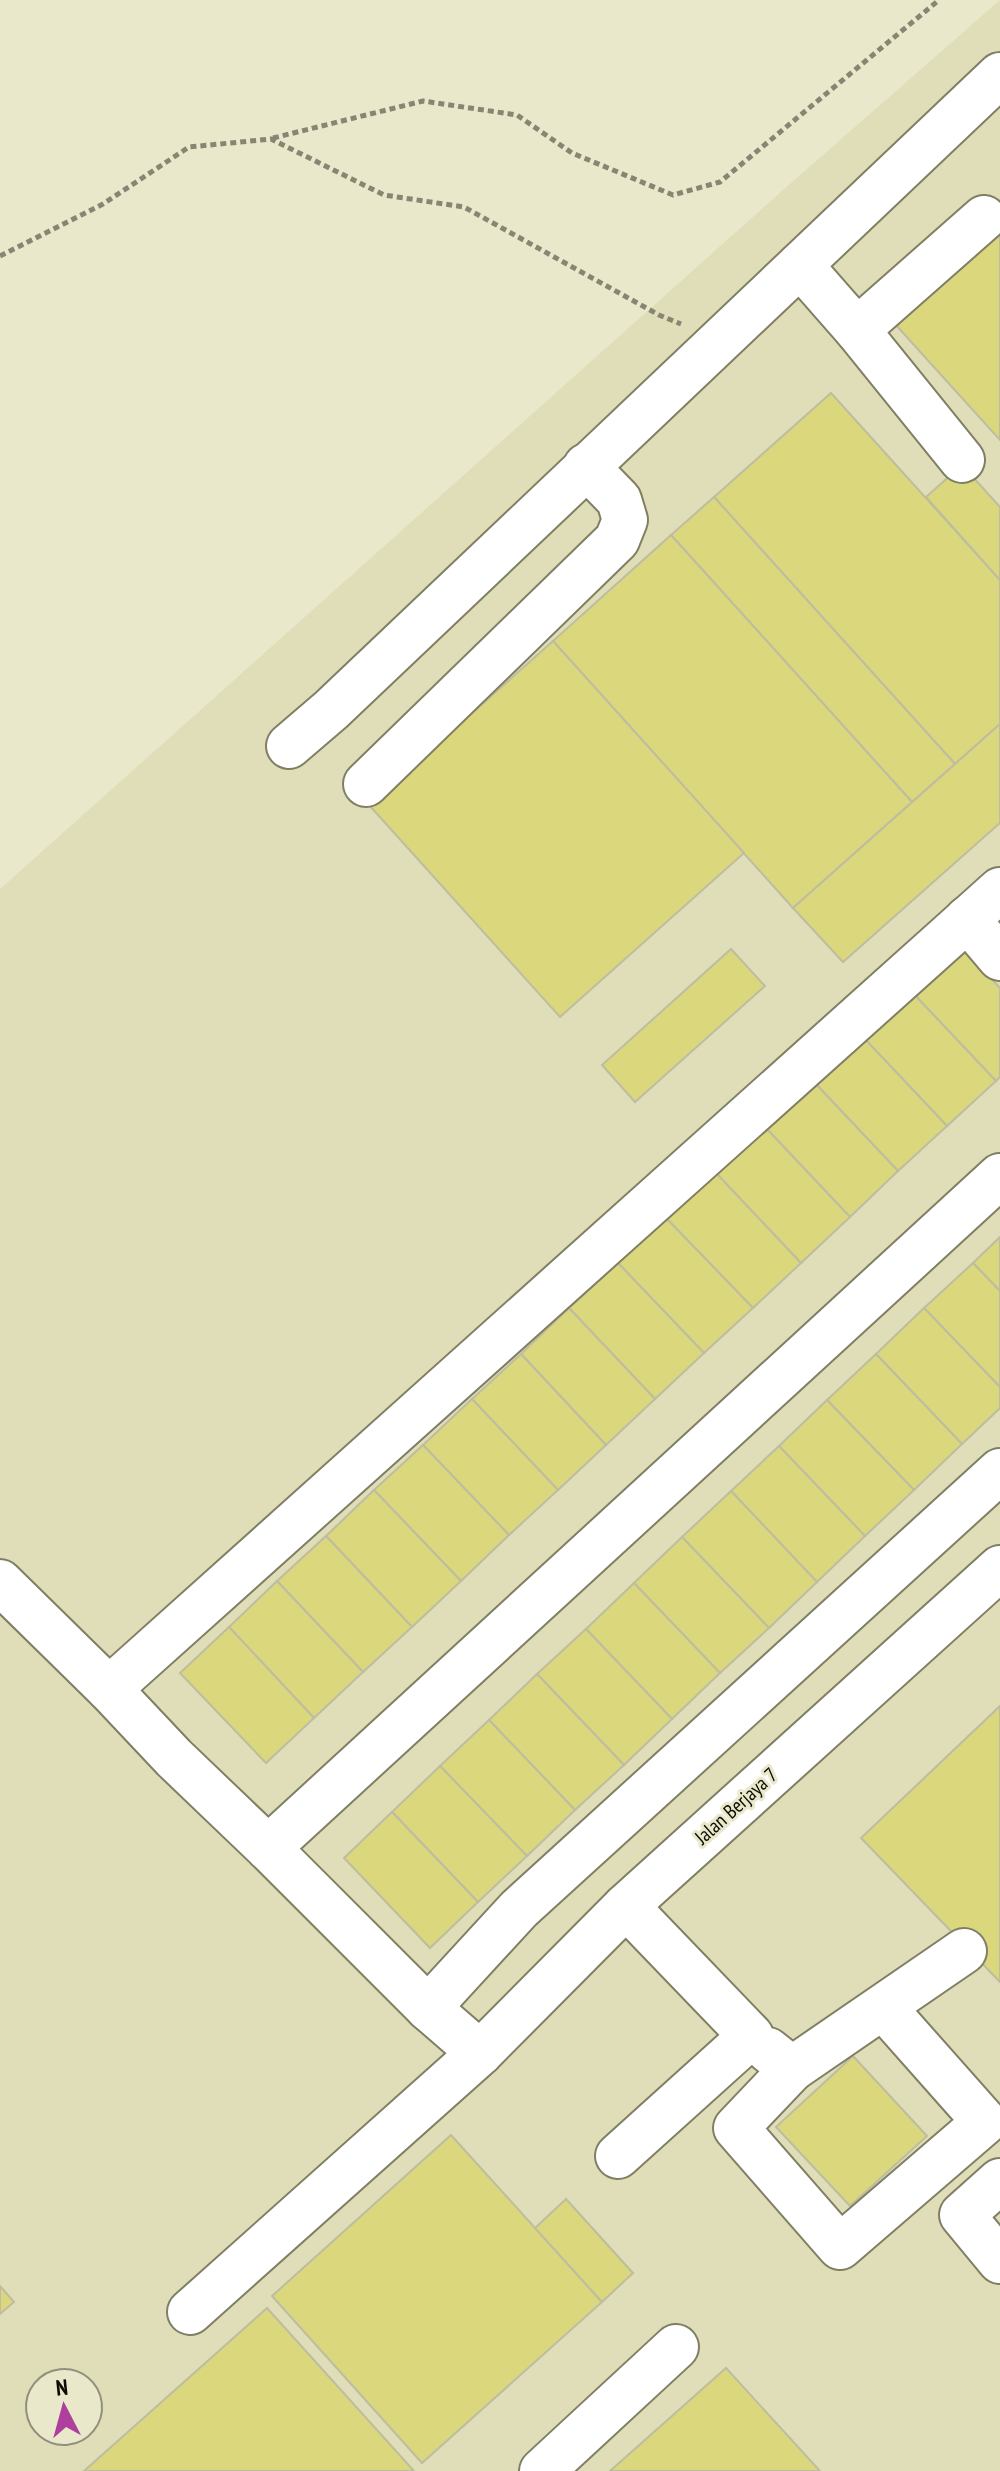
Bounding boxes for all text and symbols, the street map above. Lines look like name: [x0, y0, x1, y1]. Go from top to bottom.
street label: Jalan Berjaya 7: [688, 1762, 783, 1851]
north arrow: [24, 2367, 104, 2447]
text: N: [55, 2373, 69, 2402]

